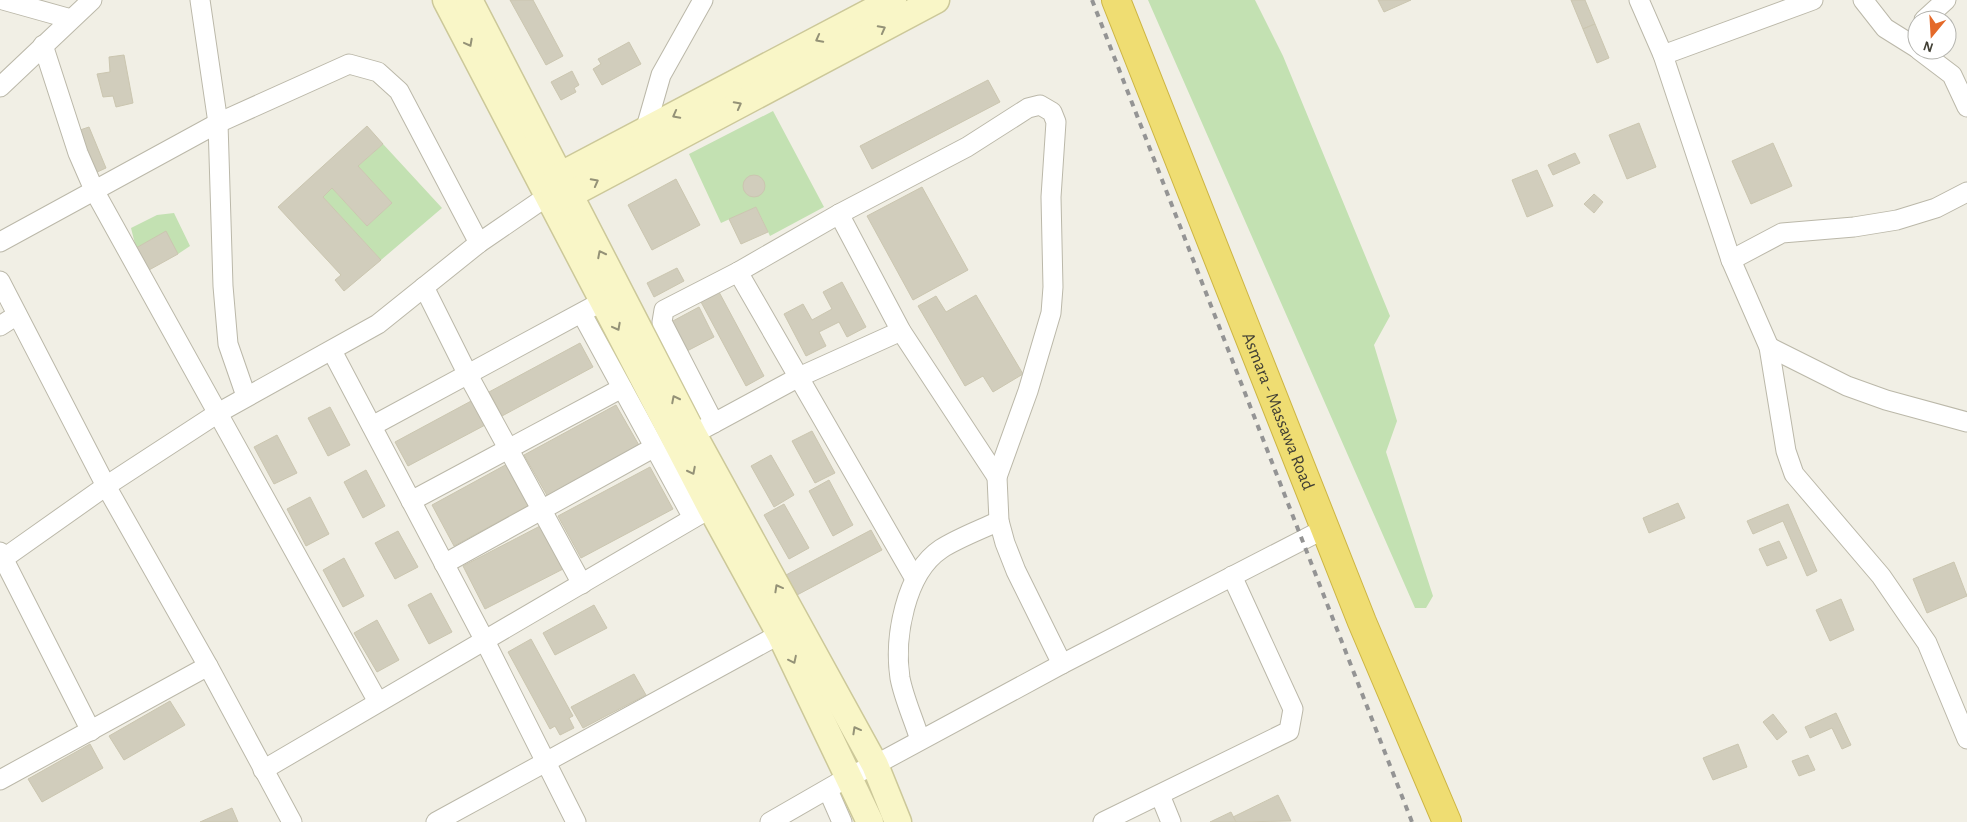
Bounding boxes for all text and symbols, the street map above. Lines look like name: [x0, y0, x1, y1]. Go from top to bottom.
north arrow: [1907, 10, 1957, 60]
one-way arrow: [876, 25, 885, 35]
one-way arrow: [816, 33, 825, 43]
one-way arrow: [462, 38, 472, 47]
text: N: [1921, 38, 1935, 55]
one-way arrow: [733, 101, 742, 111]
one-way arrow: [672, 109, 681, 119]
one-way arrow: [589, 178, 598, 188]
one-way arrow: [597, 250, 607, 259]
one-way arrow: [611, 321, 621, 330]
street label: Asmara - Massawa Road: [1238, 330, 1317, 493]
one-way arrow: [671, 395, 681, 404]
one-way arrow: [686, 466, 696, 475]
one-way arrow: [774, 584, 784, 593]
one-way arrow: [787, 655, 798, 664]
one-way arrow: [852, 726, 862, 735]

